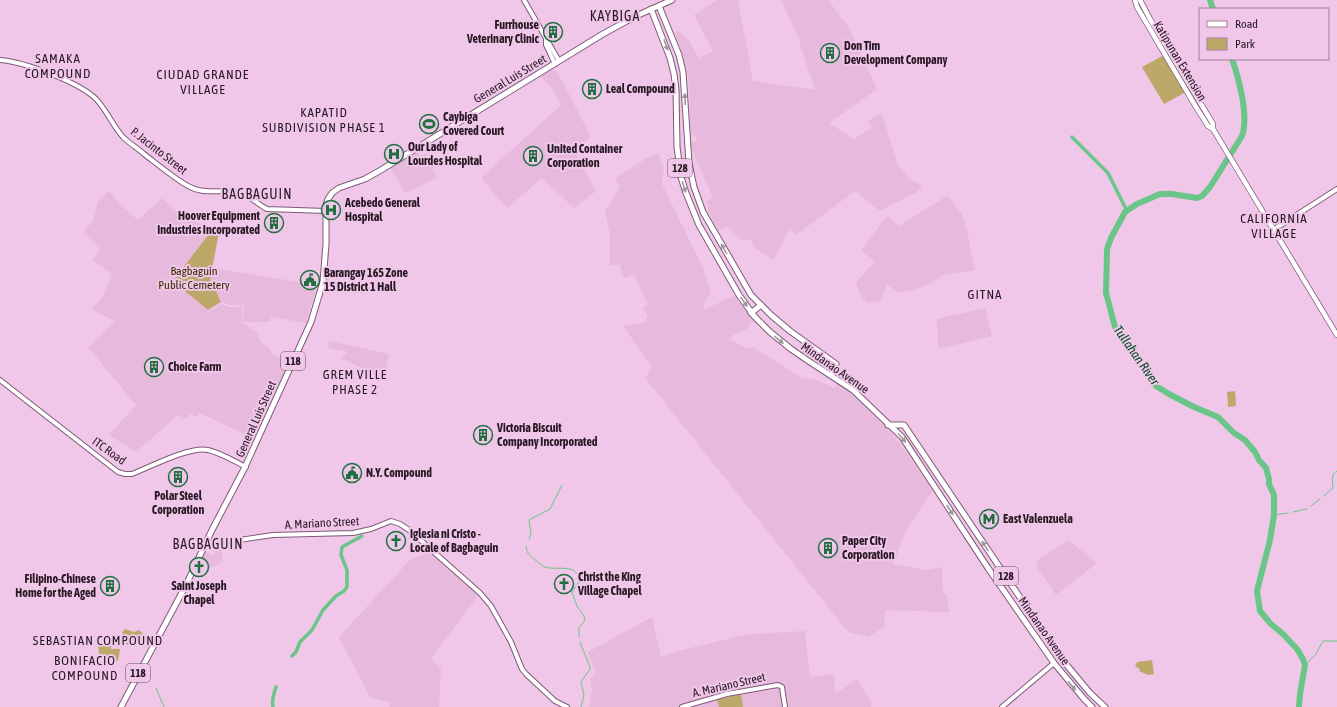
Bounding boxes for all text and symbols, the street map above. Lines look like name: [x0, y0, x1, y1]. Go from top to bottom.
district label: KAYBIGA: [590, 8, 640, 24]
legend: [1199, 8, 1329, 60]
text: Road: [1235, 17, 1258, 31]
place label: Furrhouse Veterinary Clinic: [466, 18, 540, 46]
street label: Katipunan Extension: [1151, 18, 1209, 104]
building icon: Furrhouse Veterinary Clinic: [542, 21, 564, 43]
text: Park: [1235, 37, 1256, 51]
place label: Don Tim Development Company: [844, 39, 947, 67]
one-way arrow: [663, 40, 669, 52]
building icon: Don Tim Development Company: [819, 42, 841, 64]
district label: SAMAKA COMPOUND: [25, 51, 91, 81]
street label: General Luis Street: [471, 52, 549, 106]
district label: CIUDAD GRANDE VILLAGE: [157, 67, 249, 97]
building icon: Leal Compound: [581, 78, 603, 100]
place label: Leal Compound: [606, 82, 675, 96]
one-way arrow: [682, 92, 688, 105]
district label: KAPATID SUBDIVISION PHASE 1: [262, 105, 386, 135]
place label: Caybiga Covered Court: [443, 110, 505, 138]
sports icon: Caybiga Covered Court: [418, 113, 440, 135]
street label: P. Jacinto Street: [128, 125, 190, 178]
place label: Our Lady of Lourdes Hospital: [408, 140, 483, 168]
place label: United Container Corporation: [547, 142, 623, 170]
hospital icon: Our Lady of Lourdes Hospital: [383, 143, 405, 165]
building icon: United Container Corporation: [522, 145, 544, 167]
road number: 128: [668, 159, 692, 177]
one-way arrow: [681, 181, 687, 193]
district label: BAGBAGUIN: [222, 186, 292, 202]
place label: Acebedo General Hospital: [344, 196, 421, 224]
hospital icon: Acebedo General Hospital: [320, 199, 342, 221]
place label: Hoover Equipment Industries Incorporated: [157, 209, 261, 237]
district label: CALIFORNIA VILLAGE: [1240, 211, 1308, 241]
building icon: Hoover Equipment Industries Incorporated: [263, 212, 285, 234]
one-way arrow: [721, 243, 728, 255]
park label: Bagbaguin Public Cemetery: [158, 264, 230, 292]
place label: Barangay 165 Zone 15 District 1 Hall: [324, 266, 408, 294]
public building icon: Barangay 165 Zone 15 District 1 Hall: [299, 269, 321, 291]
district label: GITNA: [968, 287, 1002, 302]
one-way arrow: [740, 297, 748, 307]
water label: Tullahan River: [1111, 323, 1163, 389]
one-way arrow: [774, 335, 785, 344]
street label: Mindanao Avenue: [798, 339, 872, 397]
road number: 118: [281, 352, 305, 370]
building icon: Choice Farm: [143, 356, 165, 378]
place label: Choice Farm: [168, 360, 222, 374]
district label: GREM VILLE PHASE 2: [323, 367, 387, 397]
street label: General Luis Street: [233, 378, 279, 459]
place label: Victoria Biscuit Company Incorporated: [496, 421, 598, 449]
building icon: Victoria Biscuit Company Incorporated: [472, 424, 494, 446]
one-way arrow: [898, 433, 907, 444]
street label: ITC Road: [89, 434, 129, 468]
public building icon: N.Y. Compound: [341, 462, 363, 484]
building icon: Polar Steel Corporation: [167, 466, 189, 488]
place label: N.Y. Compound: [366, 466, 432, 480]
place label: Polar Steel Corporation: [152, 489, 204, 517]
one-way arrow: [947, 504, 954, 516]
metro station icon: East Valenzuela: [978, 508, 1000, 530]
place label: East Valenzuela: [1003, 512, 1073, 526]
street label: A. Mariano Street: [284, 514, 360, 532]
place label: Iglesia ni Cristo - Locale of Bagbaguin: [410, 527, 498, 555]
church icon: Iglesia ni Cristo - Locale of Bagbaguin: [385, 530, 407, 552]
place label: Paper City Corporation: [842, 534, 895, 562]
district label: BAGBAGUIN: [173, 536, 243, 552]
building icon: Paper City Corporation: [817, 537, 839, 559]
one-way arrow: [982, 540, 989, 552]
church icon: Saint Joseph Chapel: [188, 556, 210, 578]
road number: 128: [994, 567, 1018, 585]
place label: Christ the King Village Chapel: [577, 570, 643, 598]
place label: Filipino-Chinese Home for the Aged: [15, 572, 97, 600]
church icon: Christ the King Village Chapel: [553, 573, 575, 595]
building icon: Filipino-Chinese Home for the Aged: [99, 575, 121, 597]
place label: Saint Joseph Chapel: [172, 579, 227, 607]
street label: Mindanao Avenue: [1015, 594, 1073, 668]
district label: SEBASTIAN COMPOUND: [33, 633, 163, 648]
district label: BONIFACIO COMPOUND: [52, 653, 118, 683]
road number: 118: [126, 664, 150, 682]
street label: A. Mariano Street: [691, 670, 767, 700]
one-way arrow: [1068, 680, 1077, 691]

